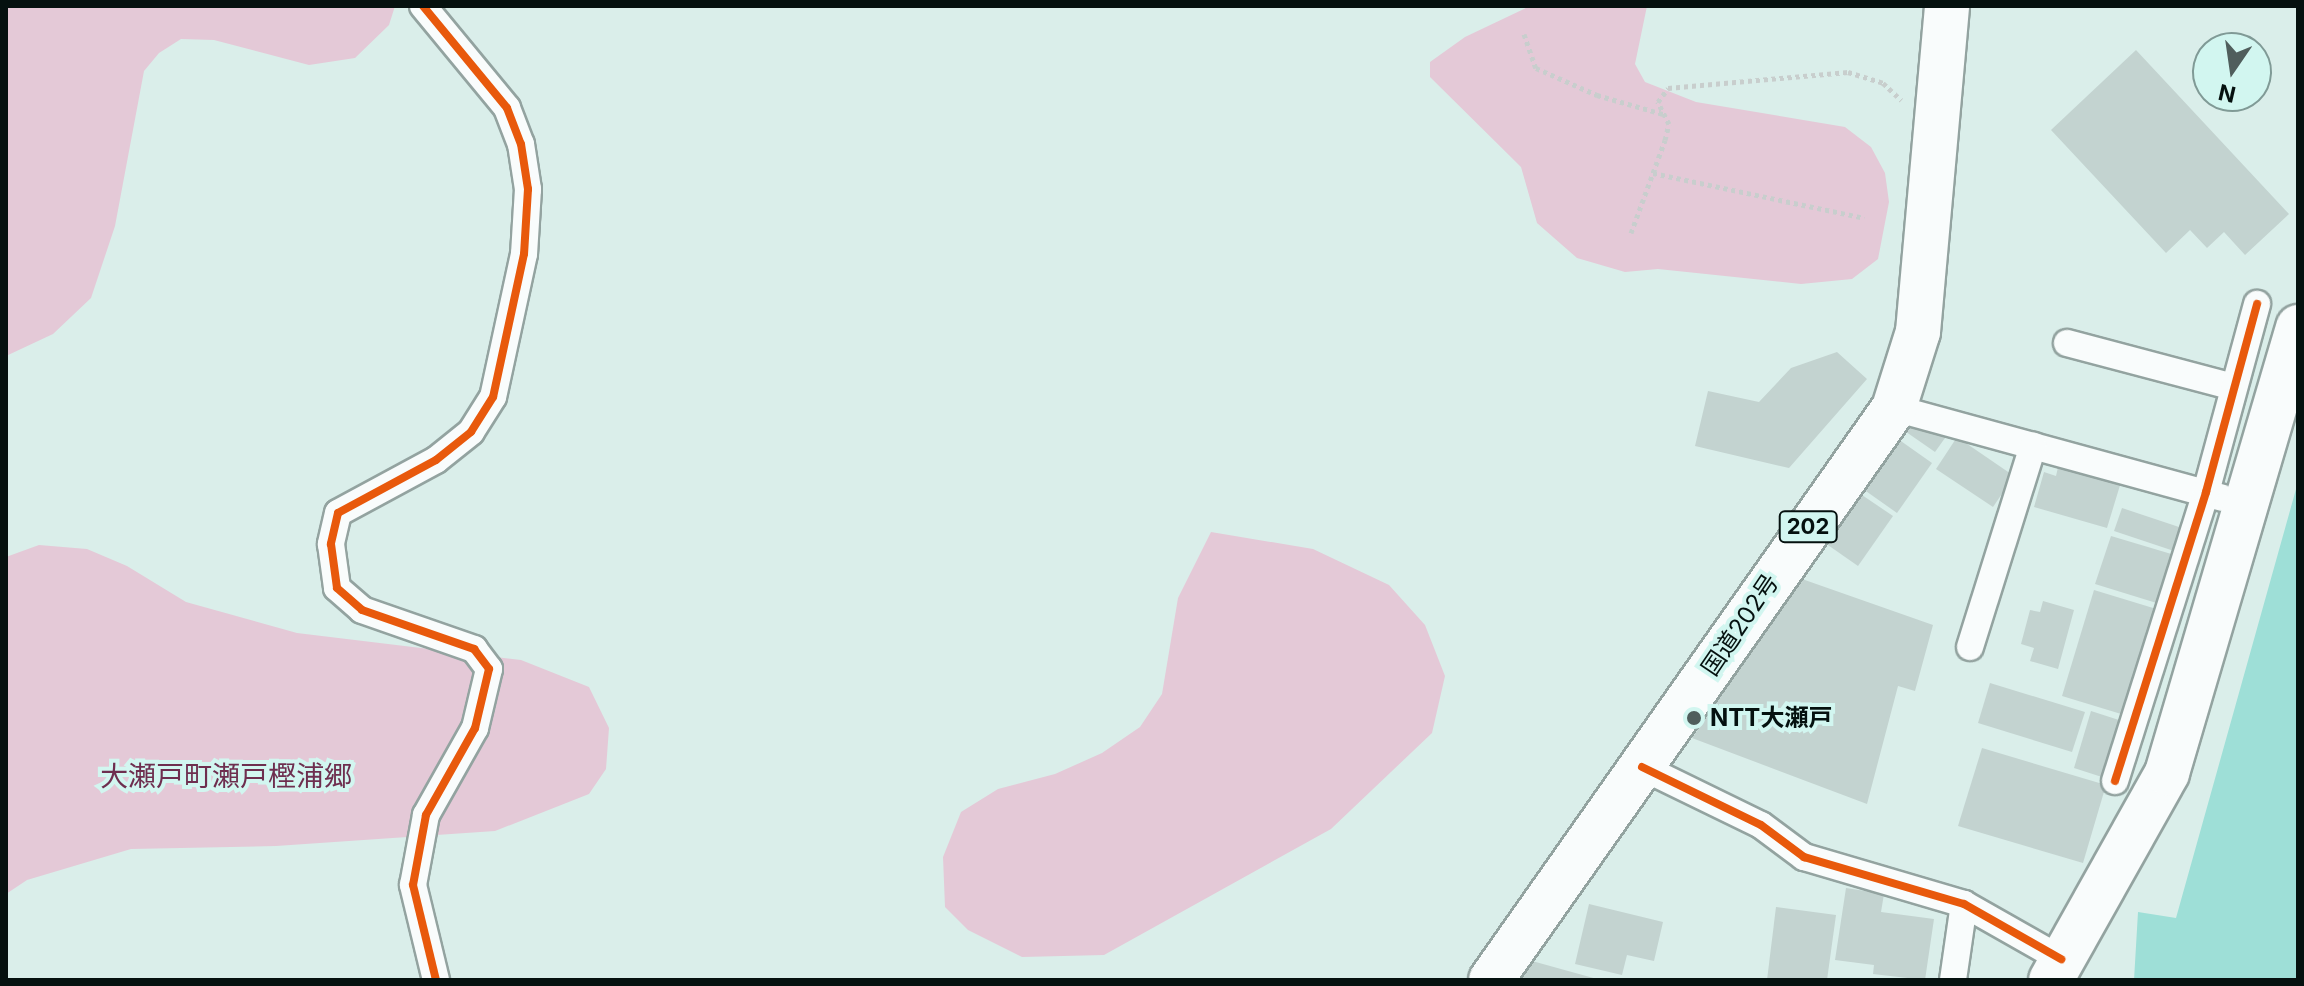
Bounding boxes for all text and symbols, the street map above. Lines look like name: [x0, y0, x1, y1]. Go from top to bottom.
north arrow: [2192, 32, 2272, 112]
text: N: [2216, 79, 2238, 108]
road number: 202: [1778, 509, 1838, 545]
street label: 国道202号: [1696, 569, 1784, 681]
place label: NTT大瀬戸: [1710, 704, 1832, 732]
marker: NTT大瀬戸: [1685, 709, 1703, 727]
district label: 大瀬戸町瀬戸樫浦郷: [100, 759, 352, 793]

